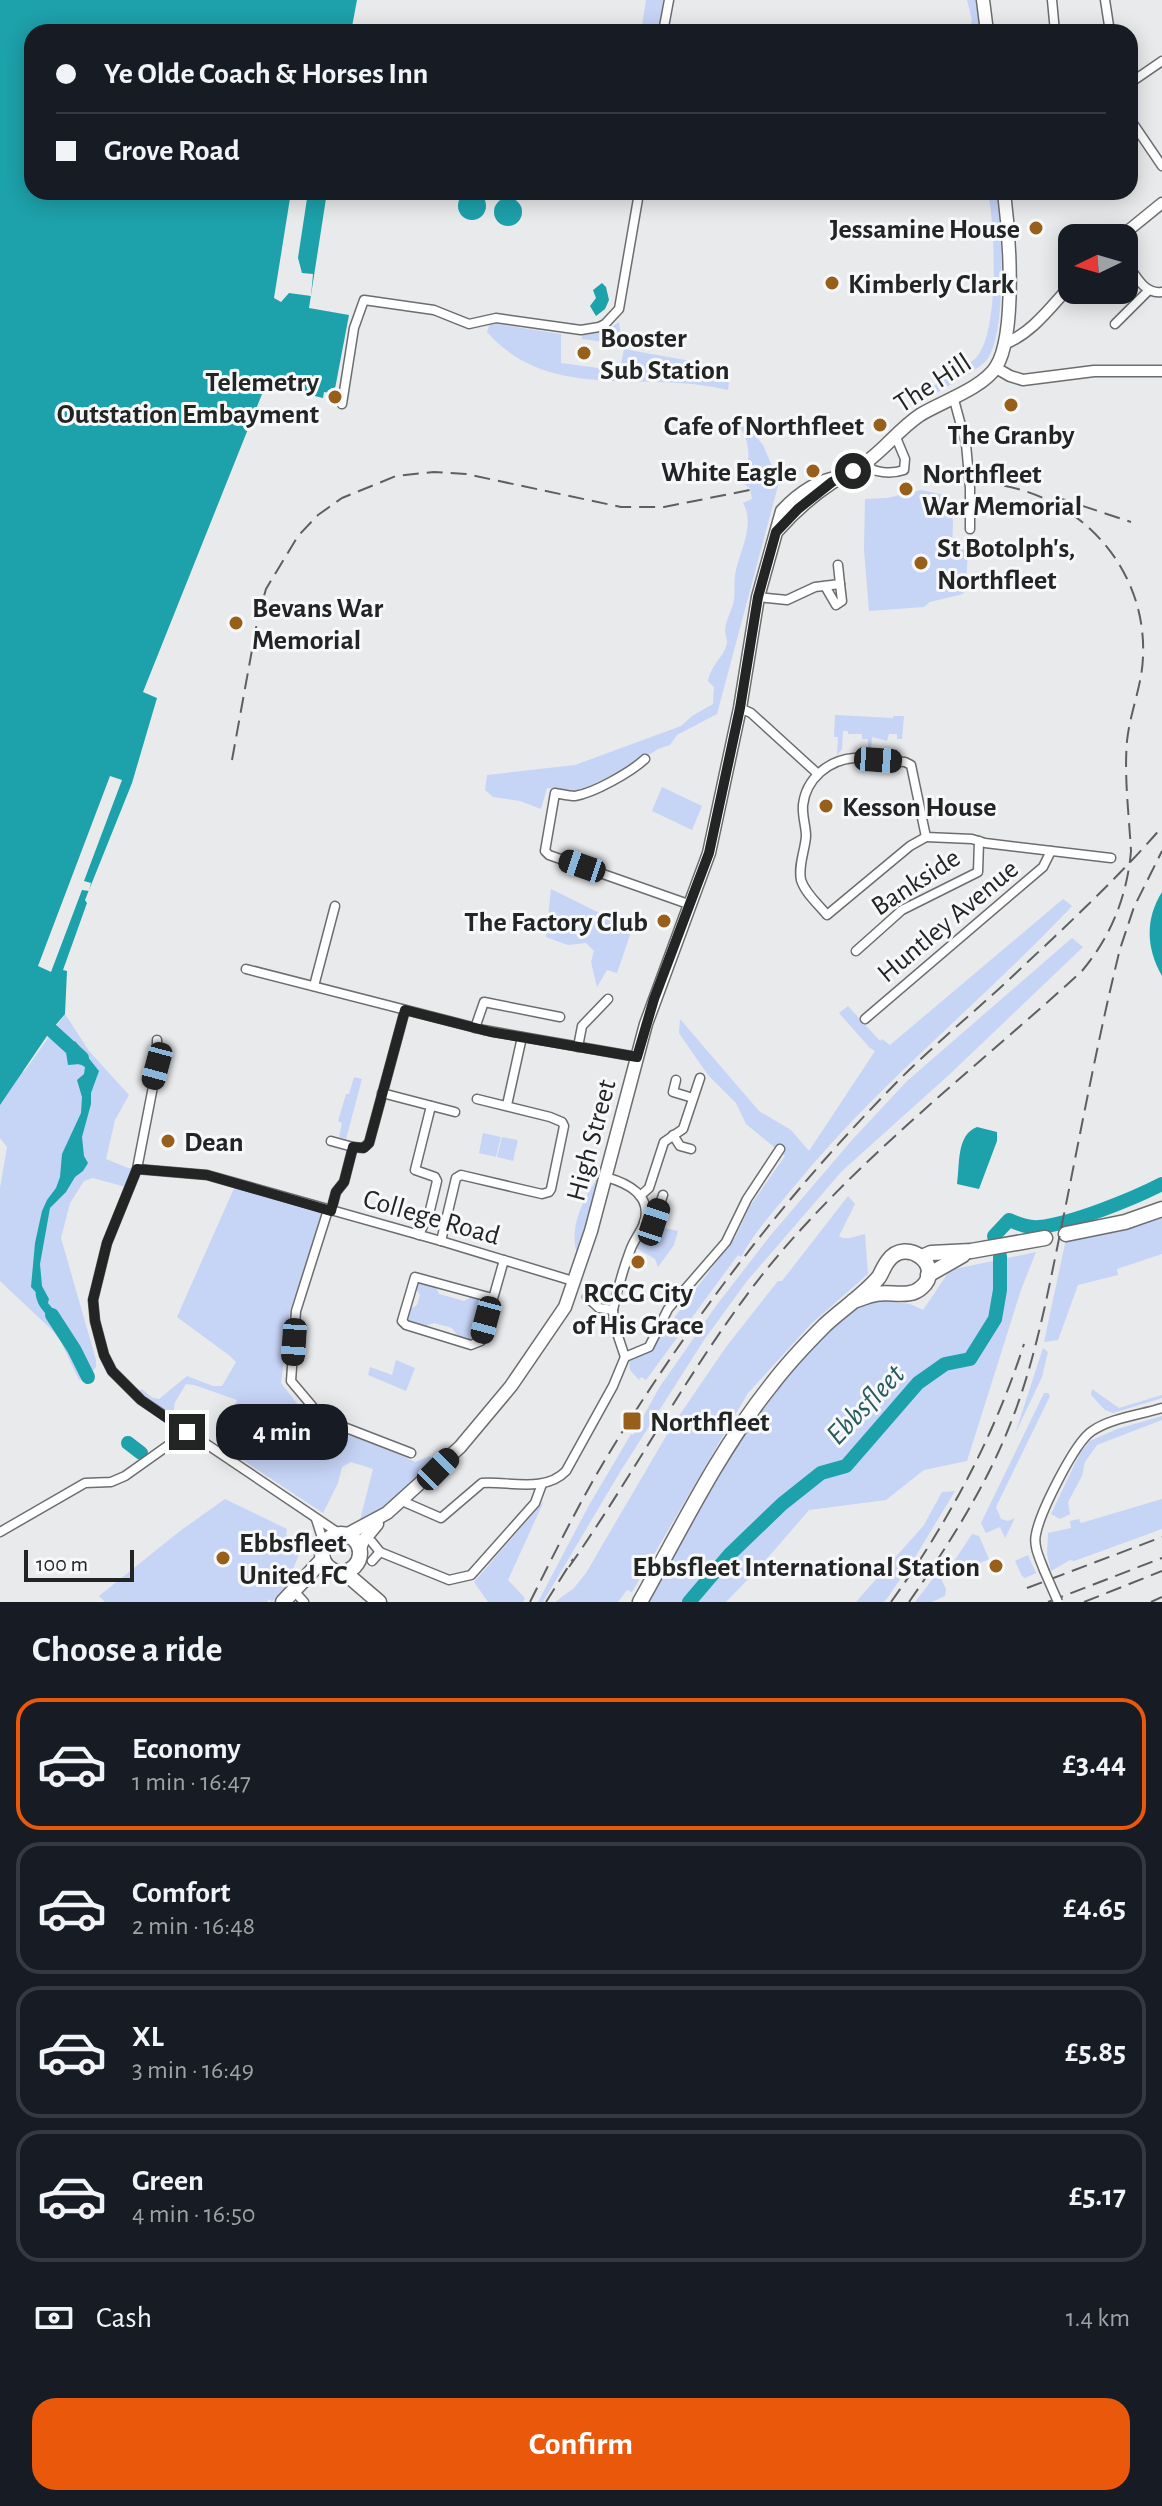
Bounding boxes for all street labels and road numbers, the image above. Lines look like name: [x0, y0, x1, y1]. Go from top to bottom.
street label: The Hill: [890, 349, 976, 419]
street label: Bankside: [867, 844, 965, 922]
street label: Huntley Avenue: [873, 855, 1024, 988]
street label: High Street: [562, 1077, 622, 1204]
street label: College Road: [360, 1185, 503, 1251]

